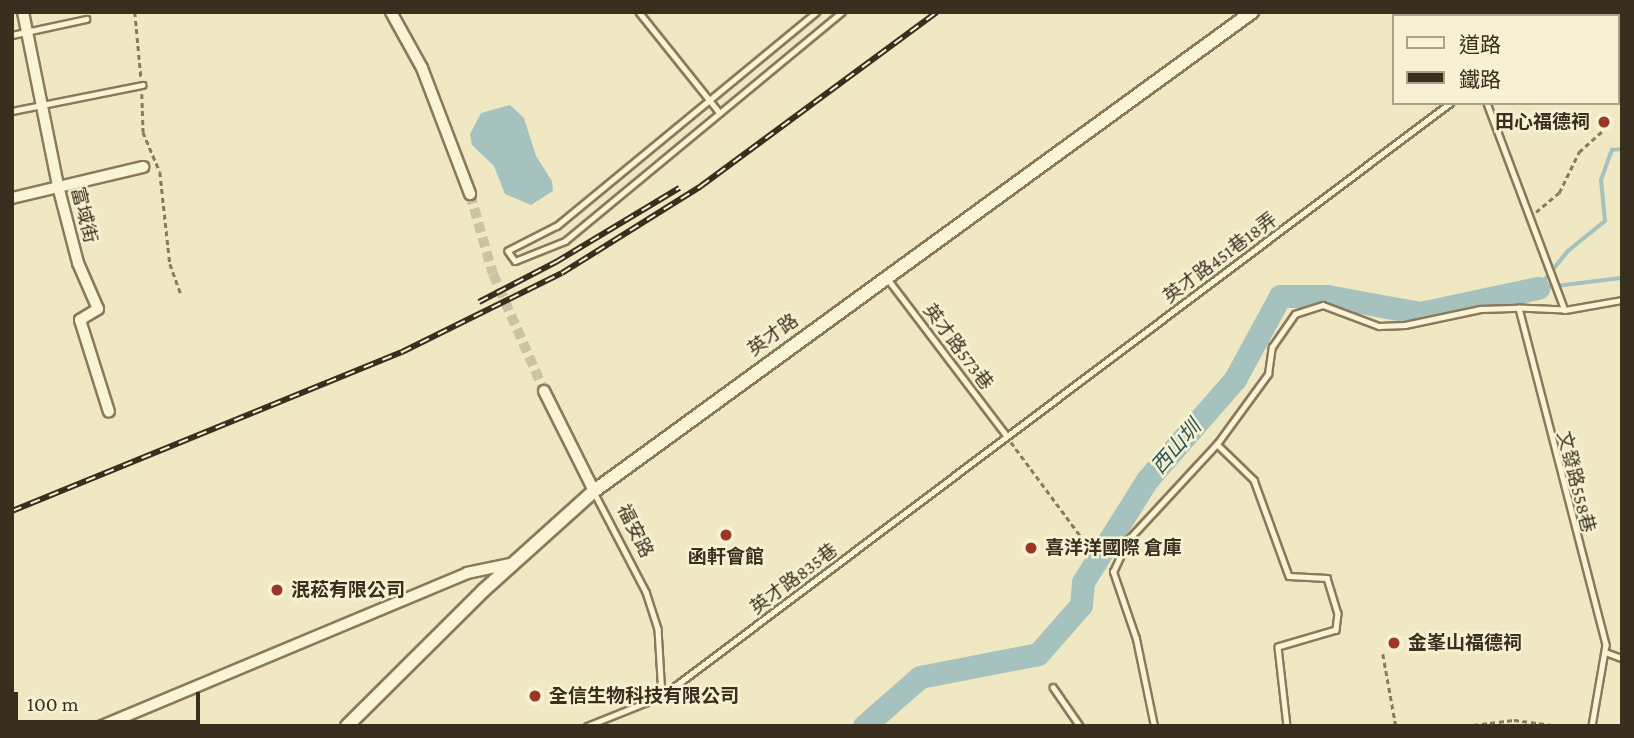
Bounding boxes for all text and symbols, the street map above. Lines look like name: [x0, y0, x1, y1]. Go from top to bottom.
legend: [1392, 14, 1620, 105]
text: 道路: [1459, 33, 1501, 57]
text: 鐵路: [1459, 68, 1501, 92]
place label: 田心福德祠: [1495, 111, 1590, 133]
marker: 田心福德祠: [1596, 114, 1612, 130]
street label: 富域街: [66, 185, 102, 245]
street label: 英才路451巷18弄: [1159, 208, 1281, 308]
street label: 英才路573巷: [918, 299, 998, 395]
street label: 英才路: [743, 309, 803, 361]
water label: 西山圳: [1146, 415, 1206, 479]
street label: 文發路558巷: [1552, 429, 1600, 535]
street label: 福安路: [612, 500, 658, 562]
marker: 函軒會館: [718, 527, 734, 543]
place label: 喜洋洋國際 倉庫: [1045, 537, 1182, 559]
street label: 英才路835巷: [746, 539, 842, 619]
marker: 喜洋洋國際 倉庫: [1023, 540, 1039, 556]
place label: 函軒會館: [688, 546, 764, 568]
place label: 泯菘有限公司: [291, 579, 405, 601]
marker: 泯菘有限公司: [269, 582, 285, 598]
place label: 金峯山福德祠: [1408, 632, 1522, 654]
marker: 金峯山福德祠: [1386, 635, 1402, 651]
scale bar: [18, 678, 203, 722]
place label: 全信生物科技有限公司: [549, 685, 739, 707]
marker: 全信生物科技有限公司: [527, 688, 543, 704]
text: 100 m: [27, 692, 79, 716]

